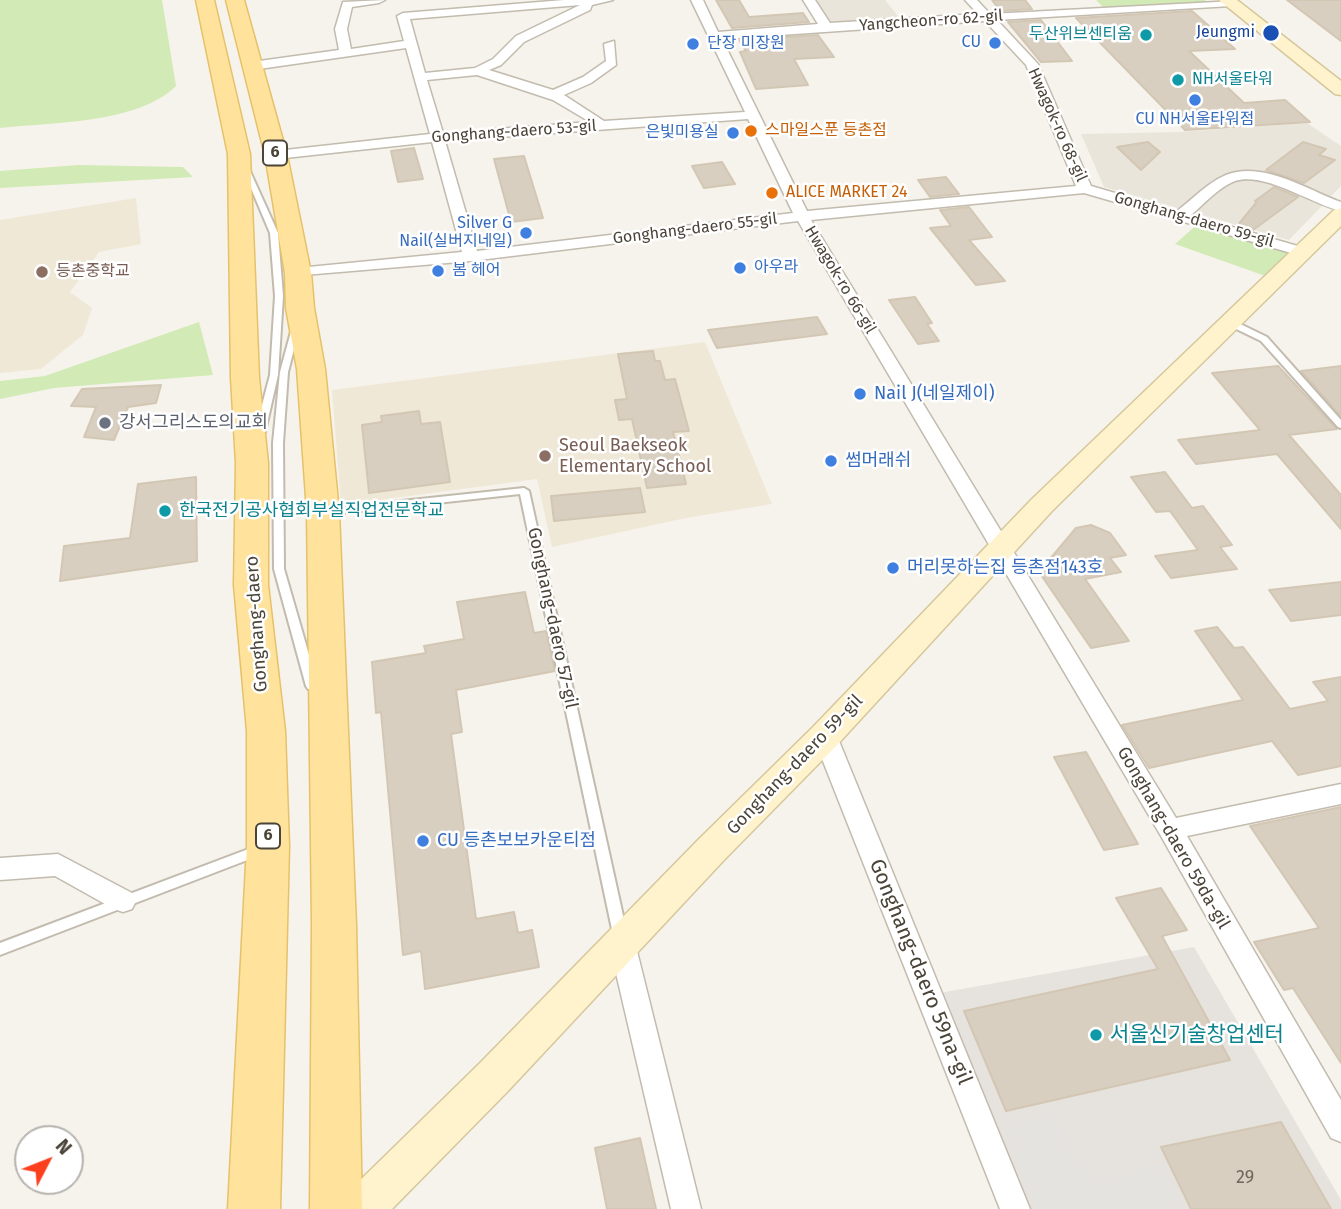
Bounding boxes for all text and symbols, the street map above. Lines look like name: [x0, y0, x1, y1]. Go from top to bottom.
street label: Yangcheon-ro 62-gil: [858, 6, 1004, 36]
place label: Jeungmi: [1196, 23, 1255, 43]
marker: Jeungmi: [1261, 23, 1281, 43]
place label: 두산위브센티움: [1029, 25, 1132, 45]
marker: 두산위브센티움: [1138, 27, 1154, 43]
place label: CU: [962, 33, 981, 53]
place label: 단장 미장원: [707, 34, 785, 54]
marker: CU: [987, 35, 1003, 51]
marker: 단장 미장원: [685, 36, 701, 52]
street label: Hwagok-ro 68-gil: [1023, 65, 1091, 185]
place label: NH서울타워: [1192, 70, 1273, 90]
marker: NH서울타워: [1170, 72, 1186, 88]
marker: CU NH서울타워점: [1187, 92, 1203, 108]
place label: CU NH서울타워점: [1135, 110, 1255, 130]
street label: Gonghang-daero 53-gil: [431, 117, 597, 147]
place label: 스마일스푼 등촌점: [765, 121, 887, 141]
place label: 은빛미용실: [645, 123, 719, 143]
marker: 스마일스푼 등촌점: [743, 123, 759, 139]
marker: 은빛미용실: [725, 125, 741, 141]
road number: 6: [263, 140, 287, 166]
place label: ALICE MARKET 24: [786, 183, 907, 203]
marker: ALICE MARKET 24: [764, 185, 780, 201]
street label: Gonghang-daero 59-gil: [1112, 188, 1276, 252]
street label: Gonghang-daero 55-gil: [612, 209, 778, 249]
place label: Silver G Nail(실버지네일): [399, 214, 512, 252]
street label: Hwagok-ro 66-gil: [800, 223, 880, 337]
marker: Silver G Nail(실버지네일): [518, 225, 534, 241]
place label: 아우라: [754, 258, 798, 278]
marker: 아우라: [732, 260, 748, 276]
place label: 봄 헤어: [452, 261, 500, 281]
place label: 등촌중학교: [56, 262, 130, 282]
marker: 봄 헤어: [430, 263, 446, 279]
marker: 등촌중학교: [34, 264, 50, 280]
place label: Nail J(네일제이): [874, 383, 995, 405]
marker: Nail J(네일제이): [852, 386, 868, 402]
place label: 강서그리스도의교회: [119, 412, 268, 434]
marker: 강서그리스도의교회: [97, 415, 113, 431]
place label: Seoul Baekseok Elementary School: [559, 435, 711, 478]
marker: Seoul Baekseok Elementary School: [537, 448, 553, 464]
place label: 썸머래쉬: [845, 450, 911, 472]
marker: 썸머래쉬: [823, 453, 839, 469]
place label: 한국전기공사협회부설직업전문학교: [179, 500, 444, 522]
marker: 한국전기공사협회부설직업전문학교: [157, 503, 173, 519]
street label: Gonghang-daero 57-gil: [522, 525, 582, 711]
street label: Gonghang-daero: [241, 555, 273, 693]
place label: 머리못하는집 등촌점143호: [907, 557, 1103, 579]
marker: 머리못하는집 등촌점143호: [885, 560, 901, 576]
street label: Gonghang-daero 59-gil: [723, 690, 867, 840]
street label: Gonghang-daero 59da-gil: [1112, 743, 1234, 933]
road number: 6: [256, 824, 280, 848]
place label: CU 등촌보보카운티점: [437, 830, 596, 852]
marker: CU 등촌보보카운티점: [415, 833, 431, 849]
street label: Gonghang-daero 59na-gil: [863, 856, 977, 1088]
place label: 서울신기술창업센터: [1110, 1022, 1284, 1048]
marker: 서울신기술창업센터: [1088, 1027, 1104, 1043]
north arrow: [14, 1125, 84, 1195]
text: N: [51, 1135, 76, 1159]
house number: 29: [1236, 1167, 1254, 1189]

